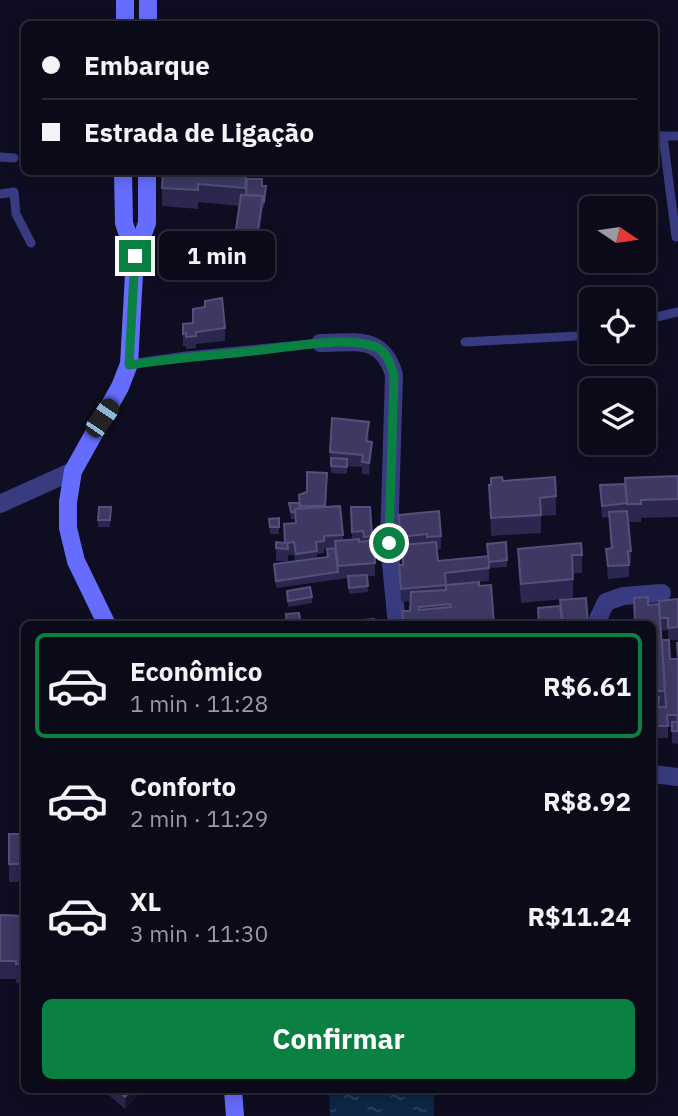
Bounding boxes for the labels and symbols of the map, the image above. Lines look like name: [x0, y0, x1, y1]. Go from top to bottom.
north arrow: [579, 196, 656, 273]
callout: 1 min: [160, 232, 275, 280]
route end: [119, 240, 151, 272]
car: [82, 395, 123, 441]
route start: [373, 527, 405, 559]

